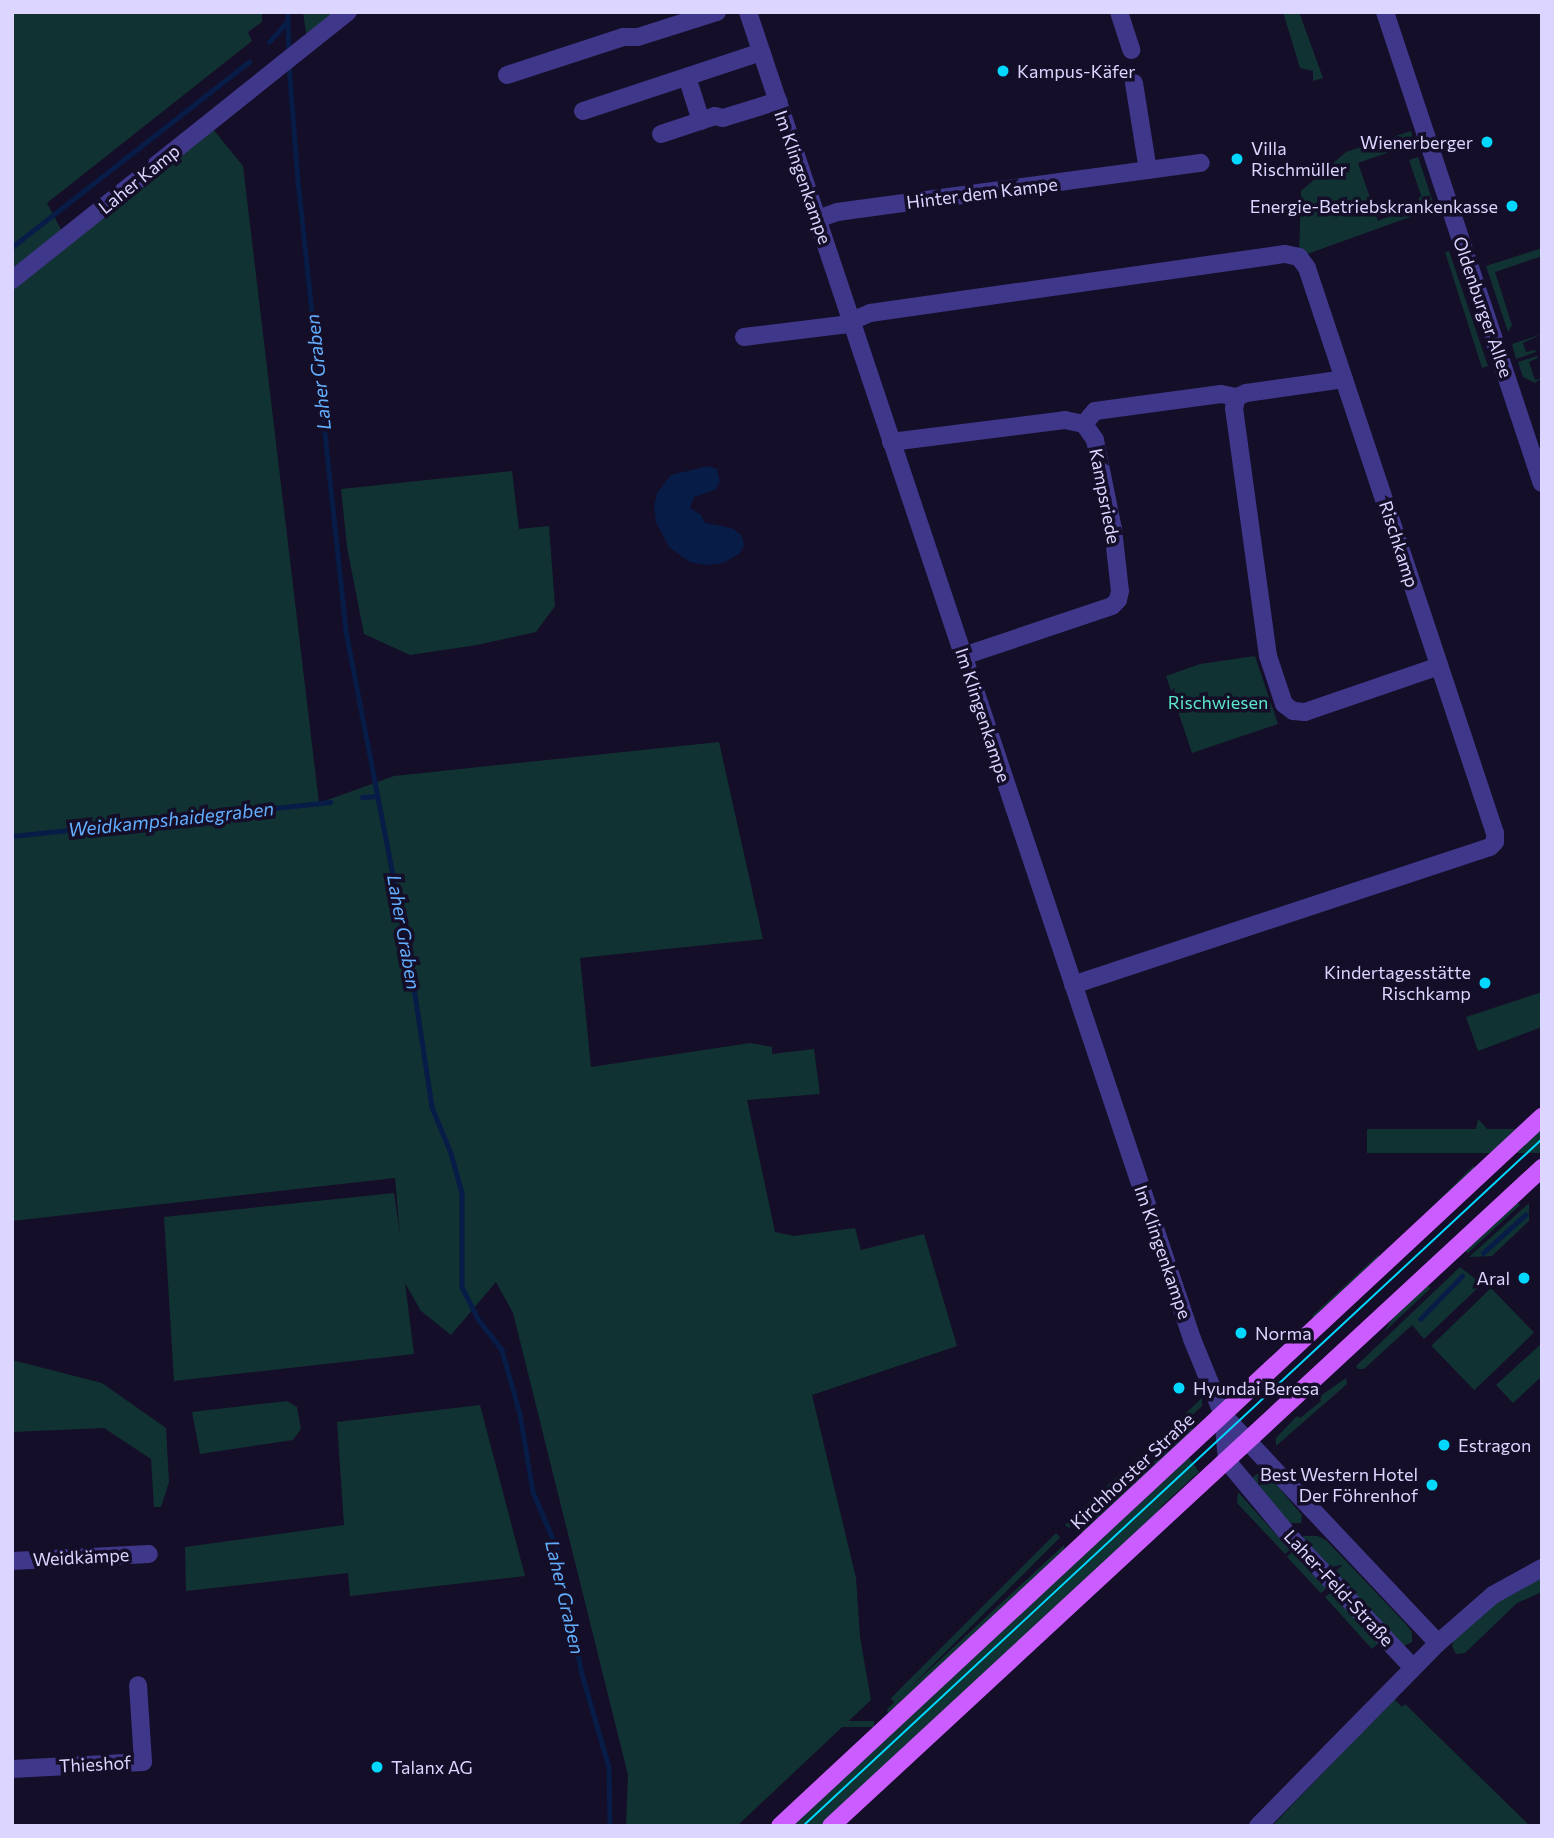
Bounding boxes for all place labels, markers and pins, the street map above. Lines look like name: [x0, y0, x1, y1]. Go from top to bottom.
place label: Kampus-Käfer: [1017, 60, 1135, 82]
marker: Kampus-Käfer: [995, 63, 1011, 79]
place label: Wienerberger: [1360, 131, 1473, 153]
marker: Wienerberger: [1479, 134, 1495, 150]
place label: Villa Rischmüller: [1251, 138, 1347, 180]
marker: Villa Rischmüller: [1229, 151, 1245, 167]
place label: Energie-Betriebskrankenkasse: [1250, 195, 1498, 217]
marker: Energie-Betriebskrankenkasse: [1504, 198, 1520, 214]
place label: Kindertagesstätte Rischkamp: [1324, 962, 1471, 1004]
marker: Kindertagesstätte Rischkamp: [1477, 975, 1493, 991]
place label: Aral: [1477, 1267, 1510, 1289]
marker: Aral: [1516, 1270, 1532, 1286]
place label: Norma: [1255, 1322, 1312, 1344]
marker: Norma: [1233, 1325, 1249, 1341]
place label: Hyundai Beresa: [1193, 1377, 1319, 1399]
marker: Hyundai Beresa: [1171, 1380, 1187, 1396]
place label: Estragon: [1458, 1434, 1531, 1456]
marker: Estragon: [1436, 1437, 1452, 1453]
place label: Best Western Hotel Der Föhrenhof: [1260, 1464, 1418, 1506]
marker: Best Western Hotel Der Föhrenhof: [1424, 1477, 1440, 1493]
place label: Talanx AG: [391, 1756, 473, 1778]
marker: Talanx AG: [369, 1759, 385, 1775]

